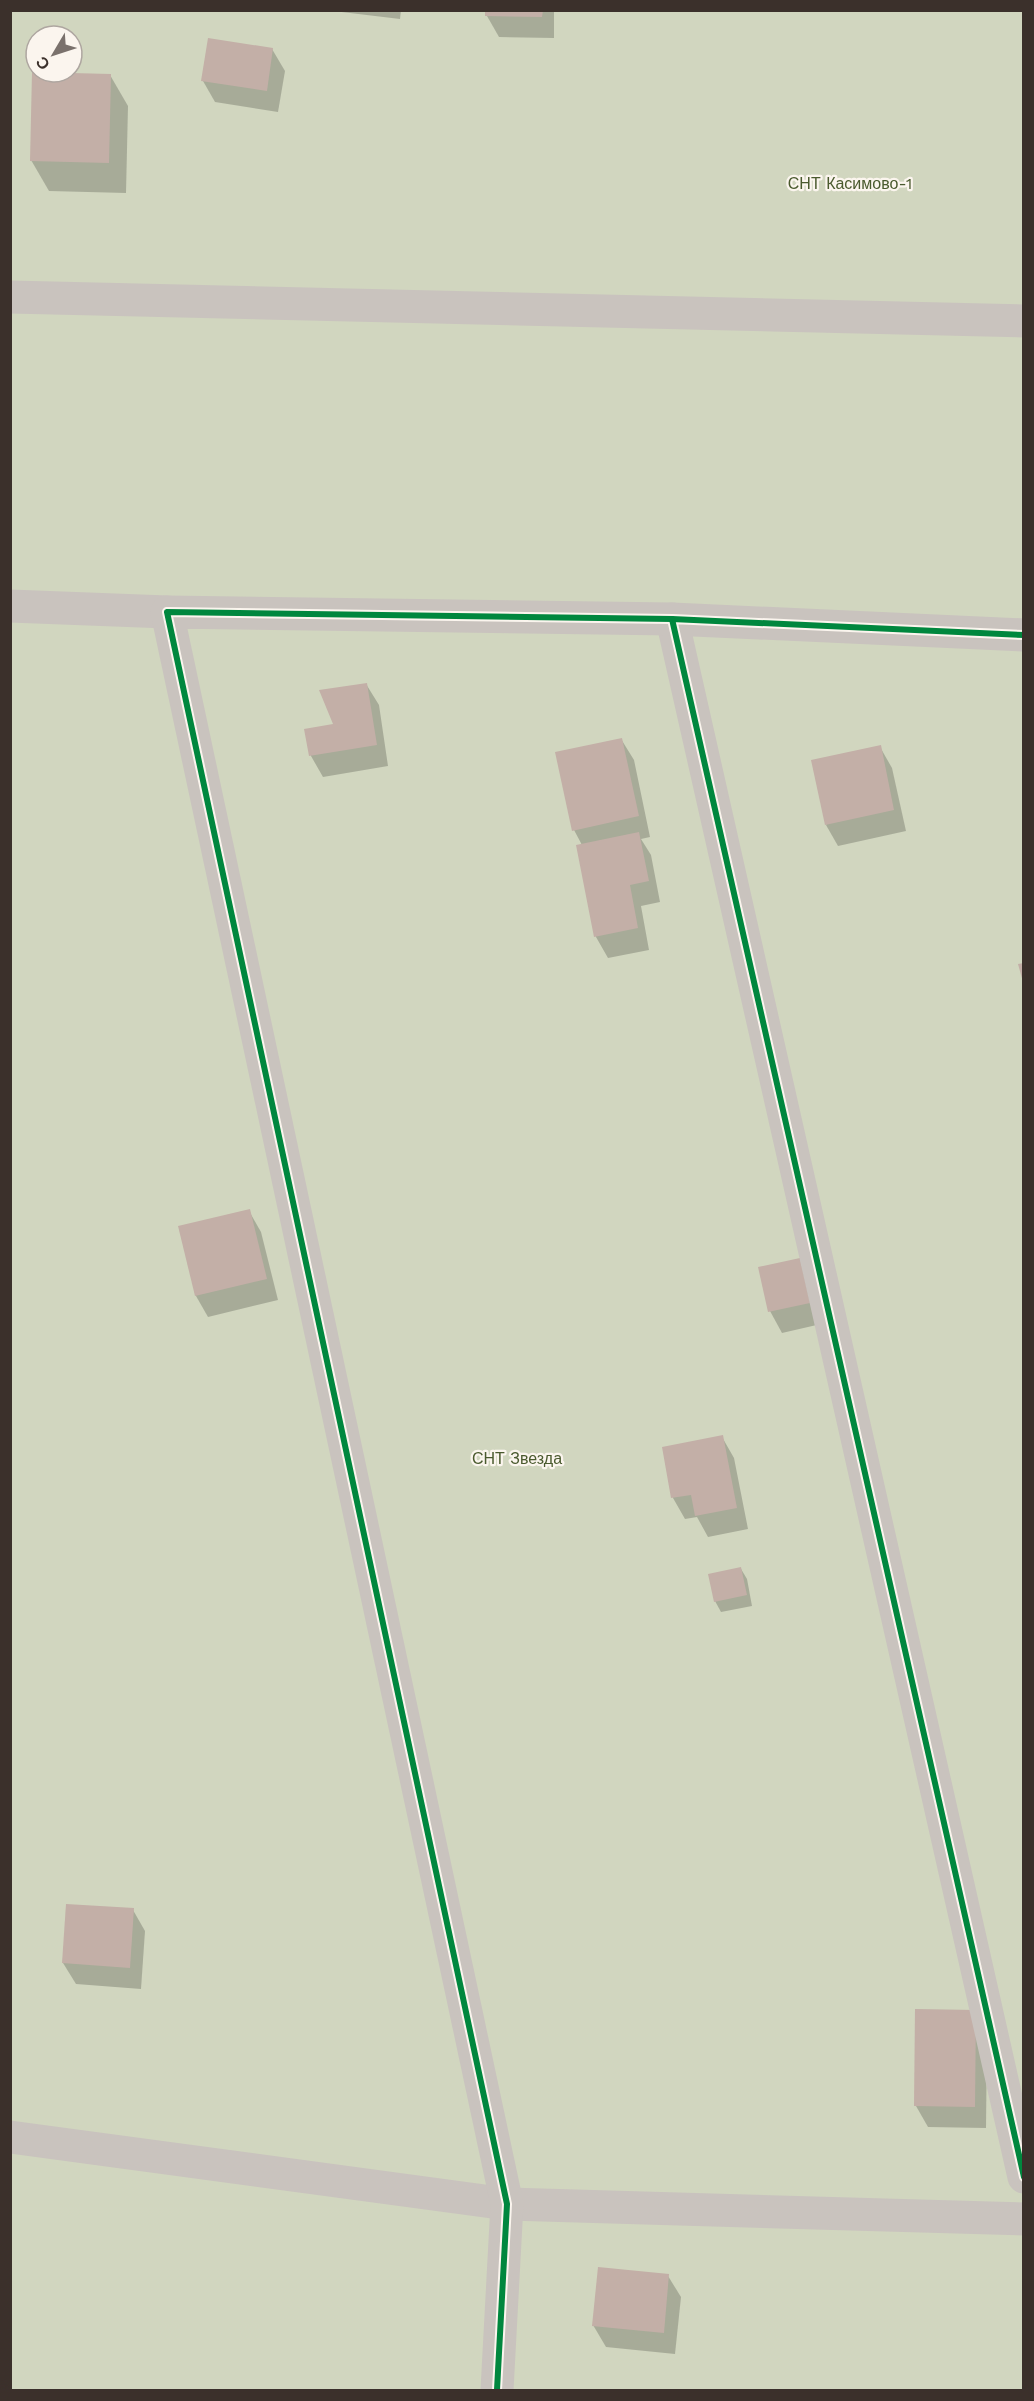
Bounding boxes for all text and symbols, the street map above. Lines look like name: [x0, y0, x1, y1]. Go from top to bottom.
north arrow: [24, 24, 84, 84]
text: С: [31, 52, 54, 74]
park label: СНТ Касимово-1: [788, 174, 912, 193]
park label: СНТ Звезда: [472, 1449, 562, 1468]

